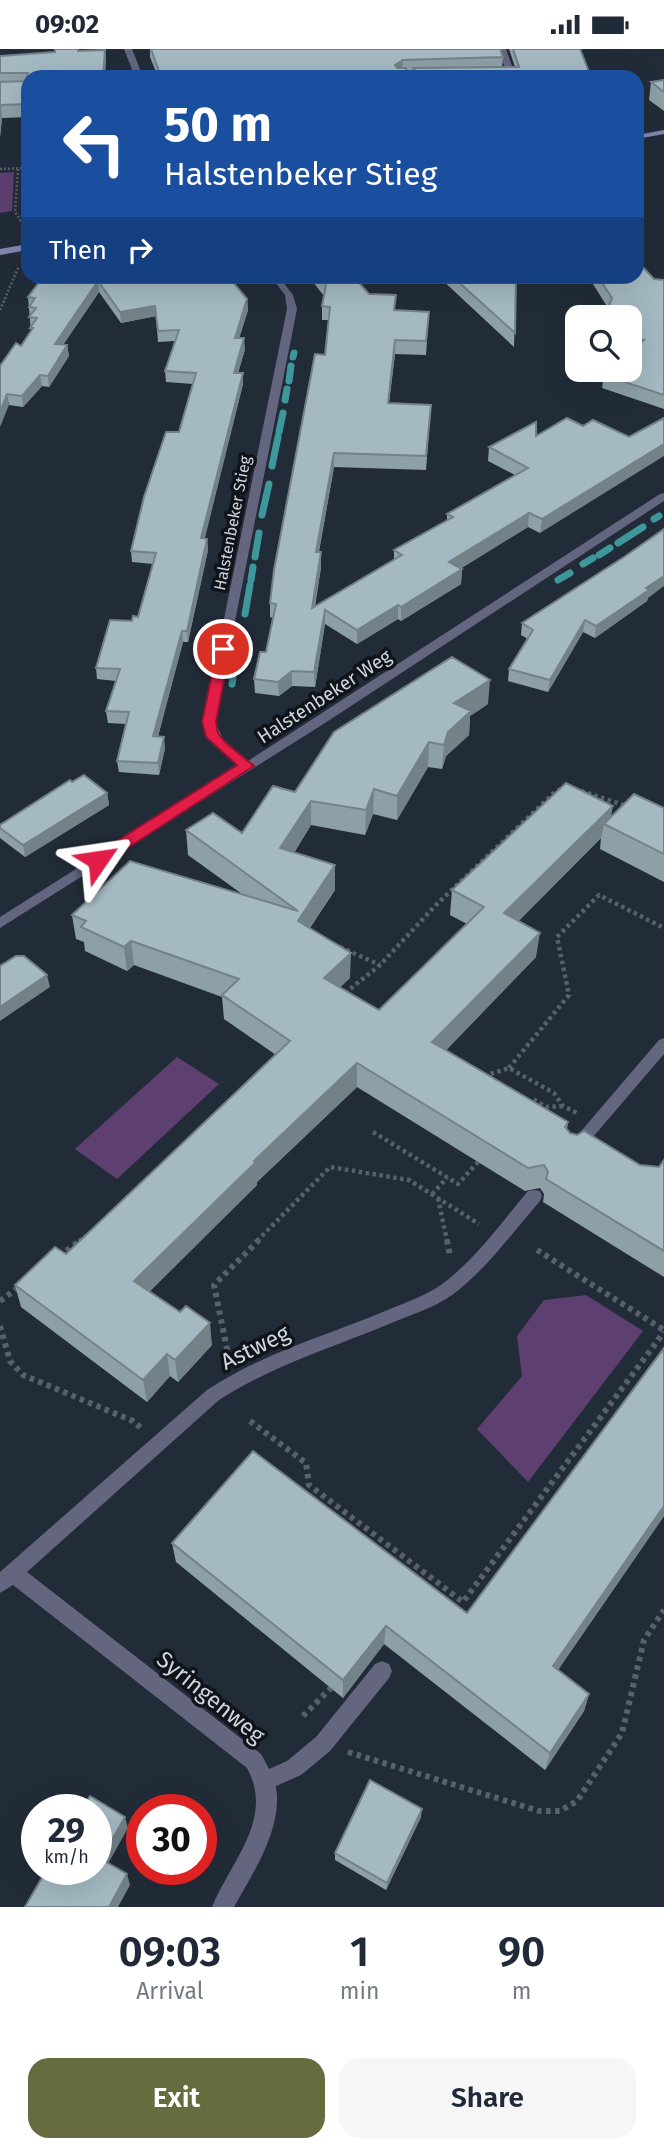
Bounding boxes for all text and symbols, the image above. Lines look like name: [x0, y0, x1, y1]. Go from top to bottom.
text: 09:02: [35, 9, 99, 40]
text: 50 m: [164, 95, 272, 154]
icon: left: [49, 98, 140, 189]
text: Halstenbeker Stieg: [164, 155, 437, 193]
icon: right: [121, 231, 159, 269]
text: Then: [49, 235, 107, 266]
map controls: [565, 305, 642, 382]
button: search: [565, 305, 642, 382]
street label: Halstenbeker Stieg: [210, 454, 255, 592]
pin: [193, 619, 253, 679]
icon: arrive: [204, 630, 242, 668]
street label: Halstenbeker Weg: [253, 644, 396, 748]
position arrow: [61, 823, 135, 897]
street label: Astweg: [216, 1318, 294, 1376]
street label: Syringenweg: [151, 1645, 271, 1749]
speed limit sign: 30: [126, 1794, 217, 1885]
text: 29: [48, 1809, 85, 1851]
text: km/h: [44, 1846, 89, 1868]
text: 09:03: [119, 1927, 221, 1977]
text: 1: [350, 1927, 369, 1977]
text: 90: [498, 1927, 545, 1977]
text: Arrival: [136, 1977, 204, 2005]
text: min: [340, 1977, 379, 2005]
text: m: [512, 1977, 532, 2005]
button: Exit: [28, 2058, 325, 2138]
button: Share: [339, 2058, 636, 2138]

